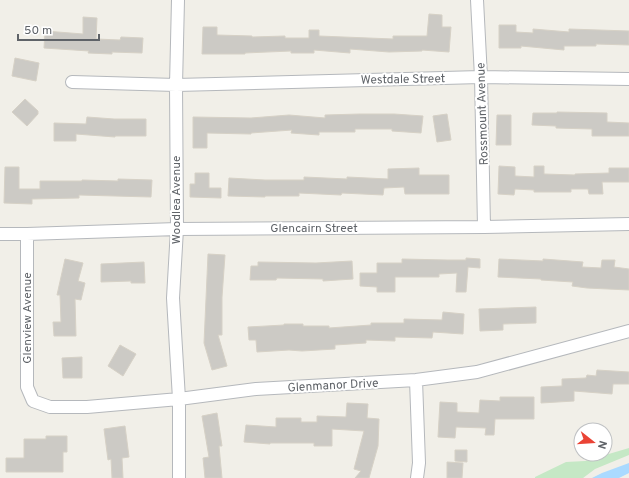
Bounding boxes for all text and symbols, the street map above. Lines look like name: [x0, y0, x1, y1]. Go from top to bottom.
scale bar: [18, 16, 99, 42]
text: 50 m: [24, 23, 52, 39]
street label: Rossmount Avenue: [473, 62, 493, 166]
street label: Westdale Street: [361, 71, 445, 89]
street label: Woodlea Avenue: [169, 156, 185, 244]
street label: Glencairn Street: [270, 221, 358, 237]
street label: Glenview Avenue: [20, 272, 36, 364]
street label: Glenmanor Drive: [287, 376, 379, 396]
north arrow: [573, 422, 613, 462]
text: N: [594, 439, 609, 450]

